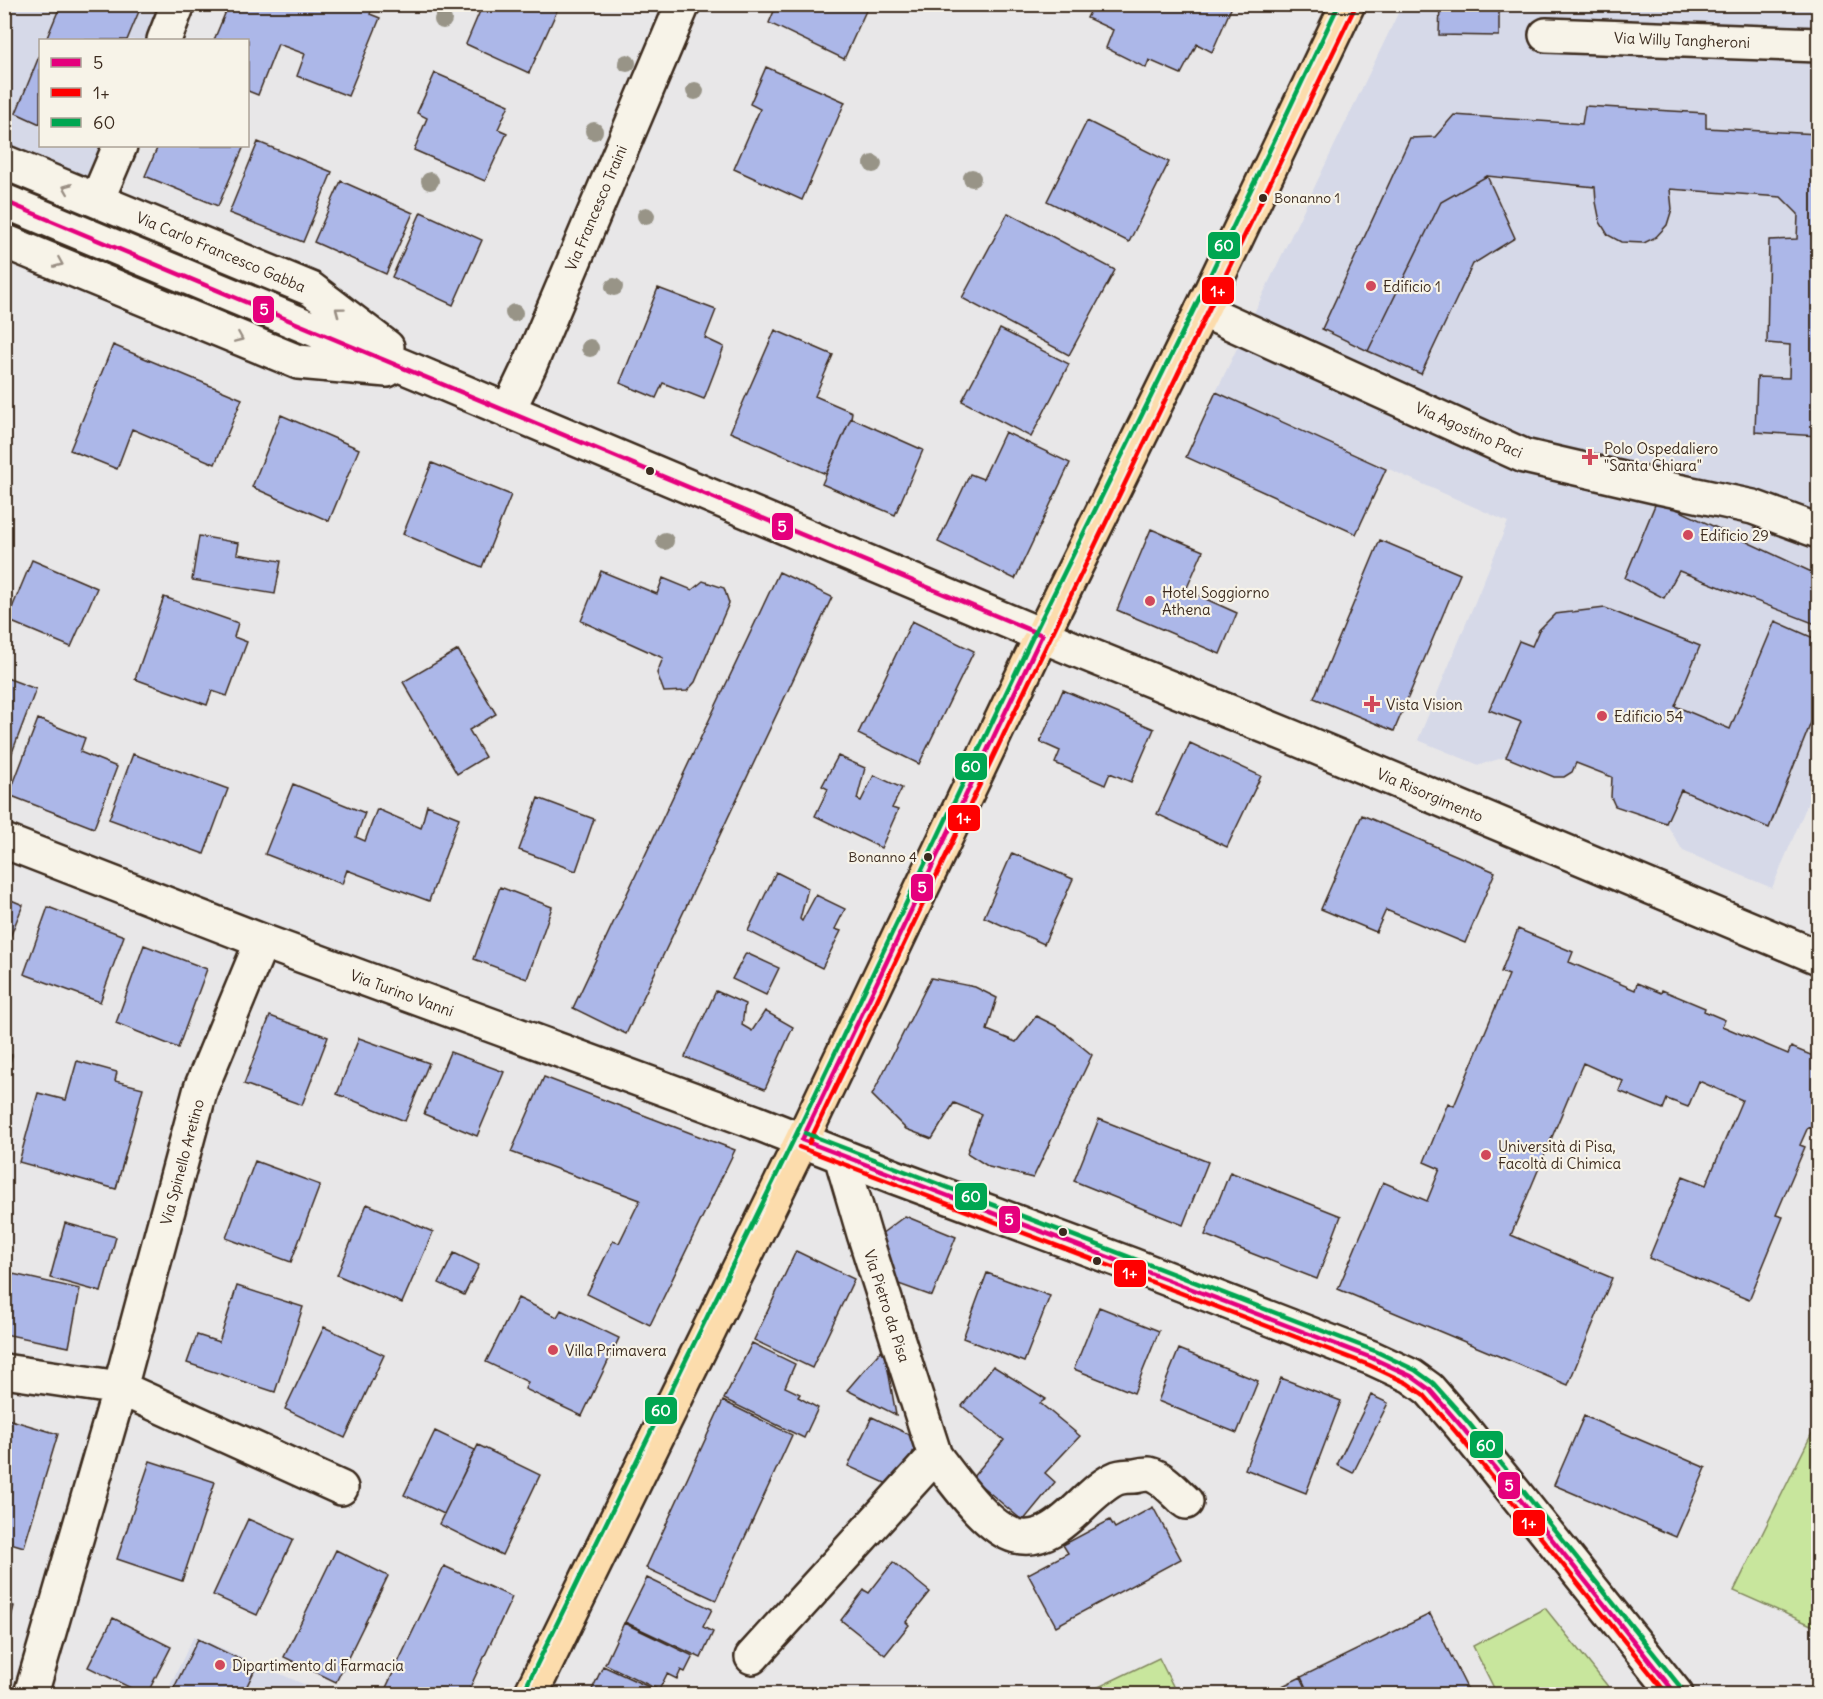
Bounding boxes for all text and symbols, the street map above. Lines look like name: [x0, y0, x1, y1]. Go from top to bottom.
street label: Via Willy Tangheroni: [1614, 28, 1750, 52]
legend: [39, 39, 249, 147]
text: 5: [93, 51, 103, 74]
text: 1+: [93, 81, 110, 104]
text: 60: [93, 111, 115, 134]
street label: Via Francesco Traini: [561, 142, 631, 274]
one-way arrow: [62, 183, 73, 195]
place label: Bonanno 1: [1274, 189, 1340, 207]
marker: Bonanno 1: [1257, 192, 1269, 204]
street label: Via Carlo Francesco Gabba: [134, 208, 309, 296]
line badge: 60: [1207, 231, 1241, 260]
text: 60: [1214, 235, 1234, 255]
one-way arrow: [52, 256, 63, 268]
line badge: 1+: [1201, 276, 1235, 305]
place label: Edificio 1: [1383, 277, 1441, 296]
marker: Edificio 1: [1364, 279, 1378, 293]
text: 1+: [1211, 281, 1226, 301]
line badge: 5: [252, 295, 275, 324]
text: 5: [259, 299, 269, 319]
one-way arrow: [335, 307, 346, 318]
one-way arrow: [232, 331, 243, 343]
street label: Via Agostino Paci: [1412, 398, 1526, 462]
place label: Polo Ospedaliero "Santa Chiara": [1604, 439, 1718, 475]
marker: Polo Ospedaliero "Santa Chiara": [1581, 448, 1599, 466]
unlabelled marker: [644, 465, 656, 477]
line badge: 5: [771, 512, 794, 541]
text: 5: [777, 516, 787, 536]
place label: Edificio 29: [1700, 526, 1769, 545]
marker: Edificio 29: [1681, 528, 1695, 542]
place label: Hotel Soggiorno Athena: [1162, 583, 1270, 619]
marker: Hotel Soggiorno Athena: [1143, 594, 1157, 608]
marker: Vista Vision: [1363, 695, 1381, 713]
place label: Vista Vision: [1386, 695, 1463, 714]
place label: Edificio 54: [1614, 707, 1684, 726]
marker: Edificio 54: [1595, 709, 1609, 723]
line badge: 60: [954, 752, 988, 781]
text: 60: [961, 756, 981, 776]
street label: Via Risorgimento: [1374, 764, 1486, 826]
line badge: 1+: [947, 804, 981, 832]
text: 1+: [957, 808, 972, 828]
place label: Bonanno 4: [848, 848, 917, 866]
marker: Bonanno 4: [922, 851, 934, 863]
line badge: 5: [910, 873, 934, 902]
text: 5: [917, 877, 927, 897]
street label: Via Turino Vanni: [348, 965, 456, 1021]
street label: Via Spinello Aretino: [156, 1097, 208, 1227]
place label: Università di Pisa, Facoltà di Chimica: [1498, 1137, 1621, 1173]
marker: Università di Pisa, Facoltà di Chimica: [1479, 1148, 1493, 1162]
line badge: 60: [954, 1182, 988, 1211]
text: 60: [961, 1186, 981, 1206]
line badge: 5: [998, 1205, 1021, 1234]
text: 5: [1004, 1209, 1014, 1229]
unlabelled marker: [1057, 1226, 1069, 1238]
street label: Via Pietro da Pisa: [860, 1247, 914, 1365]
unlabelled marker: [1091, 1255, 1103, 1267]
line badge: 1+: [1113, 1259, 1147, 1288]
text: 1+: [1123, 1263, 1138, 1283]
place label: Villa Primavera: [565, 1341, 667, 1360]
marker: Villa Primavera: [546, 1343, 560, 1357]
line badge: 60: [644, 1396, 678, 1425]
text: 60: [651, 1400, 671, 1420]
line badge: 60: [1469, 1430, 1504, 1459]
text: 60: [1476, 1435, 1496, 1455]
line badge: 5: [1497, 1471, 1521, 1500]
text: 5: [1504, 1475, 1514, 1495]
line badge: 1+: [1512, 1509, 1546, 1537]
text: 1+: [1522, 1513, 1537, 1533]
place label: Dipartimento di Farmacia: [232, 1656, 404, 1675]
marker: Dipartimento di Farmacia: [213, 1658, 227, 1672]

